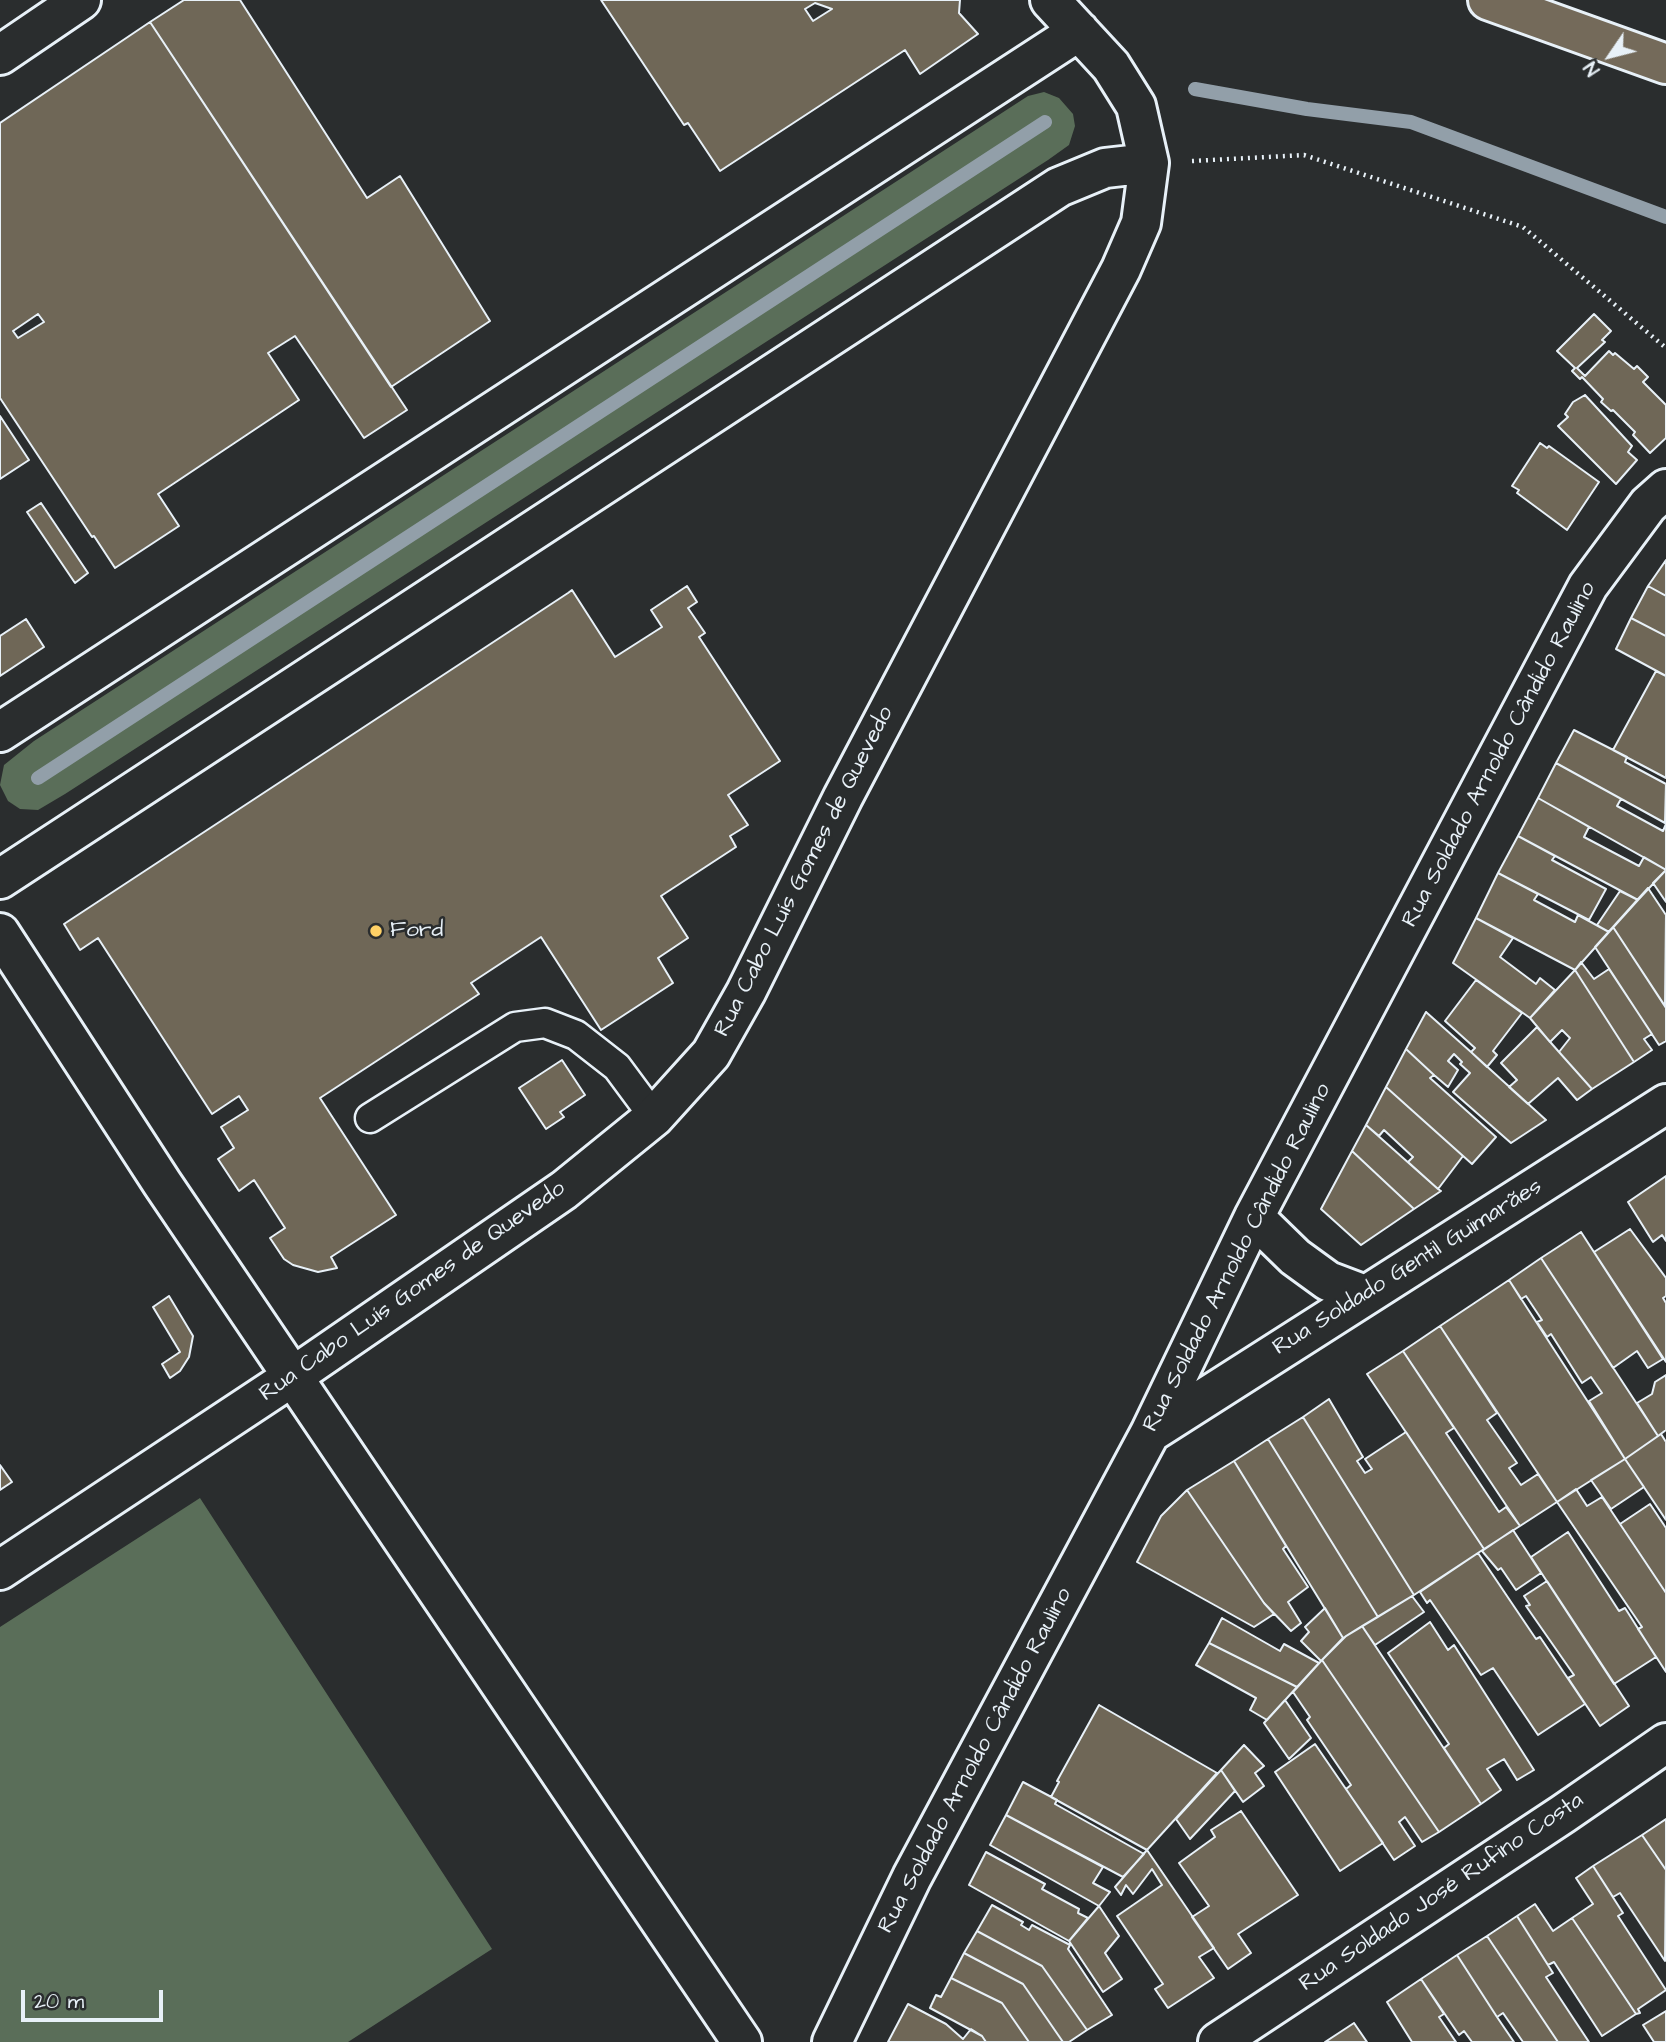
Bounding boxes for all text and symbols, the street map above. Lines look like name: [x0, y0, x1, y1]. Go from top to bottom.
north arrow: [1575, 21, 1645, 91]
text: N: [1578, 56, 1607, 81]
street label: Rua Soldado Arnoldo Cândido Raulino: [1397, 578, 1603, 932]
street label: Rua Cabo Luís Gomes de Quevedo: [709, 702, 901, 1042]
place label: Ford: [390, 917, 443, 945]
marker: Ford: [368, 923, 384, 939]
street label: Rua Soldado Arnoldo Cândido Raulino: [1138, 1079, 1338, 1437]
street label: Rua Soldado Gentil Guimarães: [1268, 1174, 1548, 1362]
street label: Rua Cabo Luís Gomes de Quevedo: [255, 1175, 571, 1409]
street label: Rua Soldado Arnoldo Cândido Raulino: [873, 1584, 1079, 1938]
street label: Rua Soldado José Rufino Costa: [1295, 1787, 1589, 1999]
scale bar: [24, 1976, 166, 2020]
text: 20 m: [34, 1987, 84, 2016]

